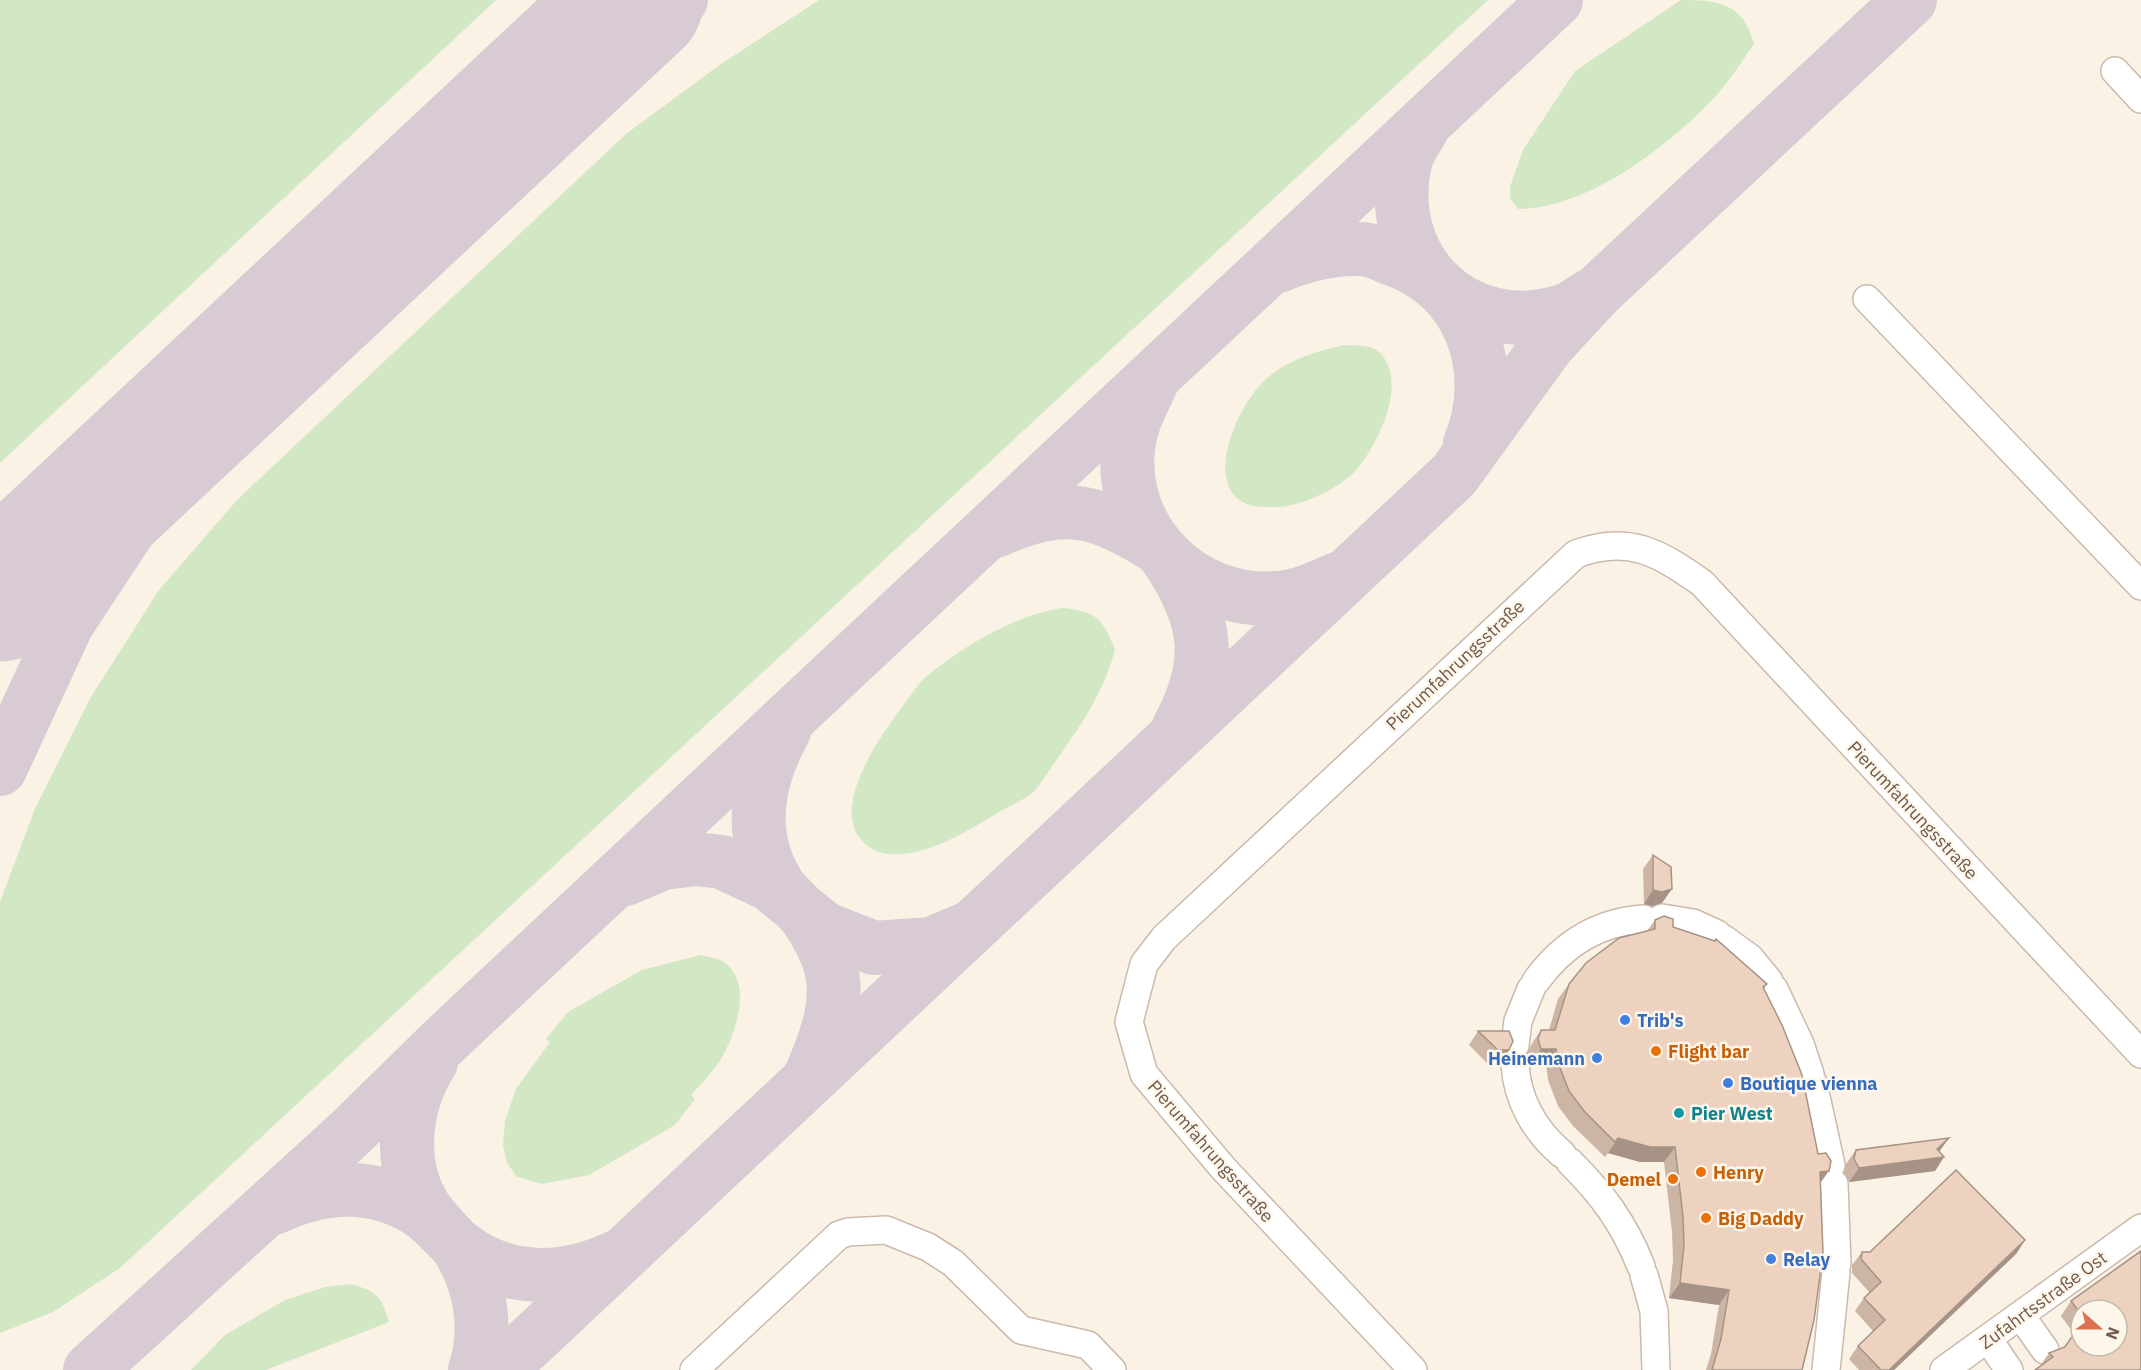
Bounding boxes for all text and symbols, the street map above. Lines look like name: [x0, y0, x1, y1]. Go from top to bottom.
street label: Pierumfahrungsstraße: [1381, 595, 1529, 735]
street label: Pierumfahrungsstraße: [1843, 736, 1983, 884]
place label: Trib's: [1637, 1009, 1684, 1032]
marker: Trib's: [1618, 1013, 1632, 1027]
place label: Flight bar: [1668, 1040, 1749, 1063]
marker: Flight bar: [1649, 1044, 1663, 1058]
place label: Heinemann: [1488, 1047, 1585, 1070]
marker: Heinemann: [1590, 1051, 1604, 1065]
place label: Boutique vienna: [1740, 1072, 1878, 1095]
street label: Pierumfahrungsstraße: [1143, 1075, 1279, 1227]
marker: Boutique vienna: [1721, 1076, 1735, 1090]
place label: Pier West: [1691, 1102, 1773, 1125]
marker: Pier West: [1672, 1106, 1686, 1120]
place label: Henry: [1713, 1161, 1764, 1184]
marker: Henry: [1694, 1165, 1708, 1179]
place label: Demel: [1607, 1168, 1662, 1191]
marker: Demel: [1666, 1172, 1680, 1186]
place label: Big Daddy: [1718, 1207, 1804, 1230]
marker: Big Daddy: [1699, 1211, 1713, 1225]
street label: Zufahrtsstraße Ost: [1975, 1246, 2111, 1354]
place label: Relay: [1783, 1248, 1831, 1271]
marker: Relay: [1764, 1252, 1778, 1266]
north arrow: [2069, 1298, 2129, 1358]
text: N: [2102, 1324, 2124, 1342]

